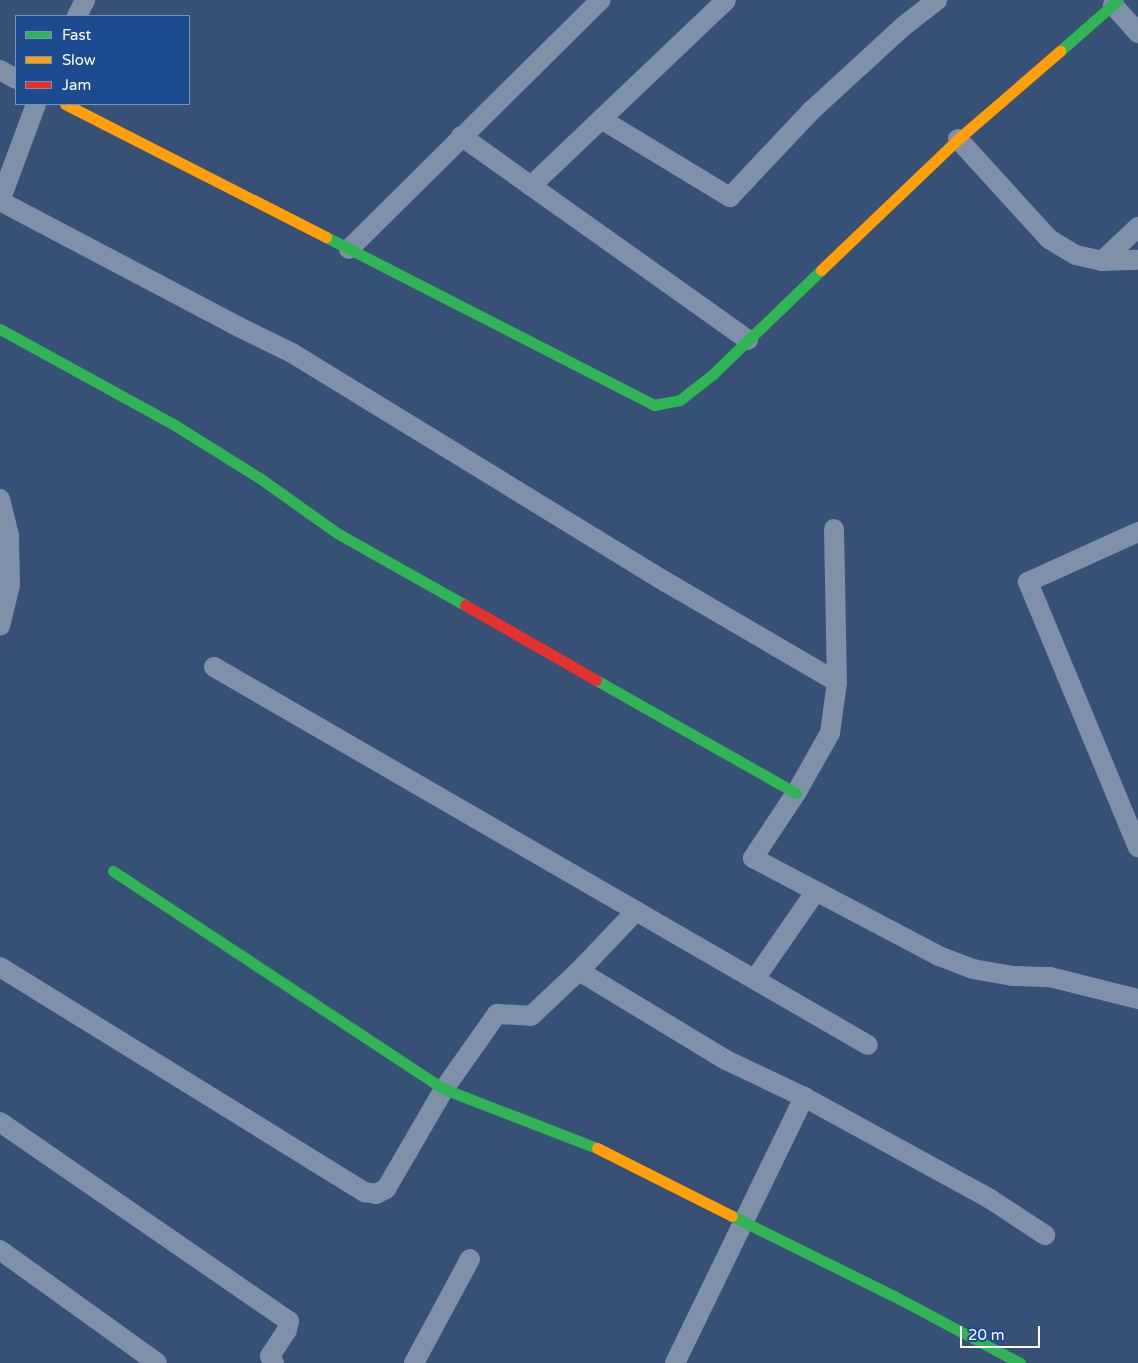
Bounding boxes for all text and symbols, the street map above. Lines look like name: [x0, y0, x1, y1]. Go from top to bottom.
legend: [15, 15, 190, 105]
text: Fast: [62, 26, 91, 44]
text: Slow: [62, 51, 96, 69]
text: Jam: [62, 76, 91, 94]
scale bar: [963, 1316, 1043, 1348]
text: 20 m: [968, 1326, 1005, 1344]

